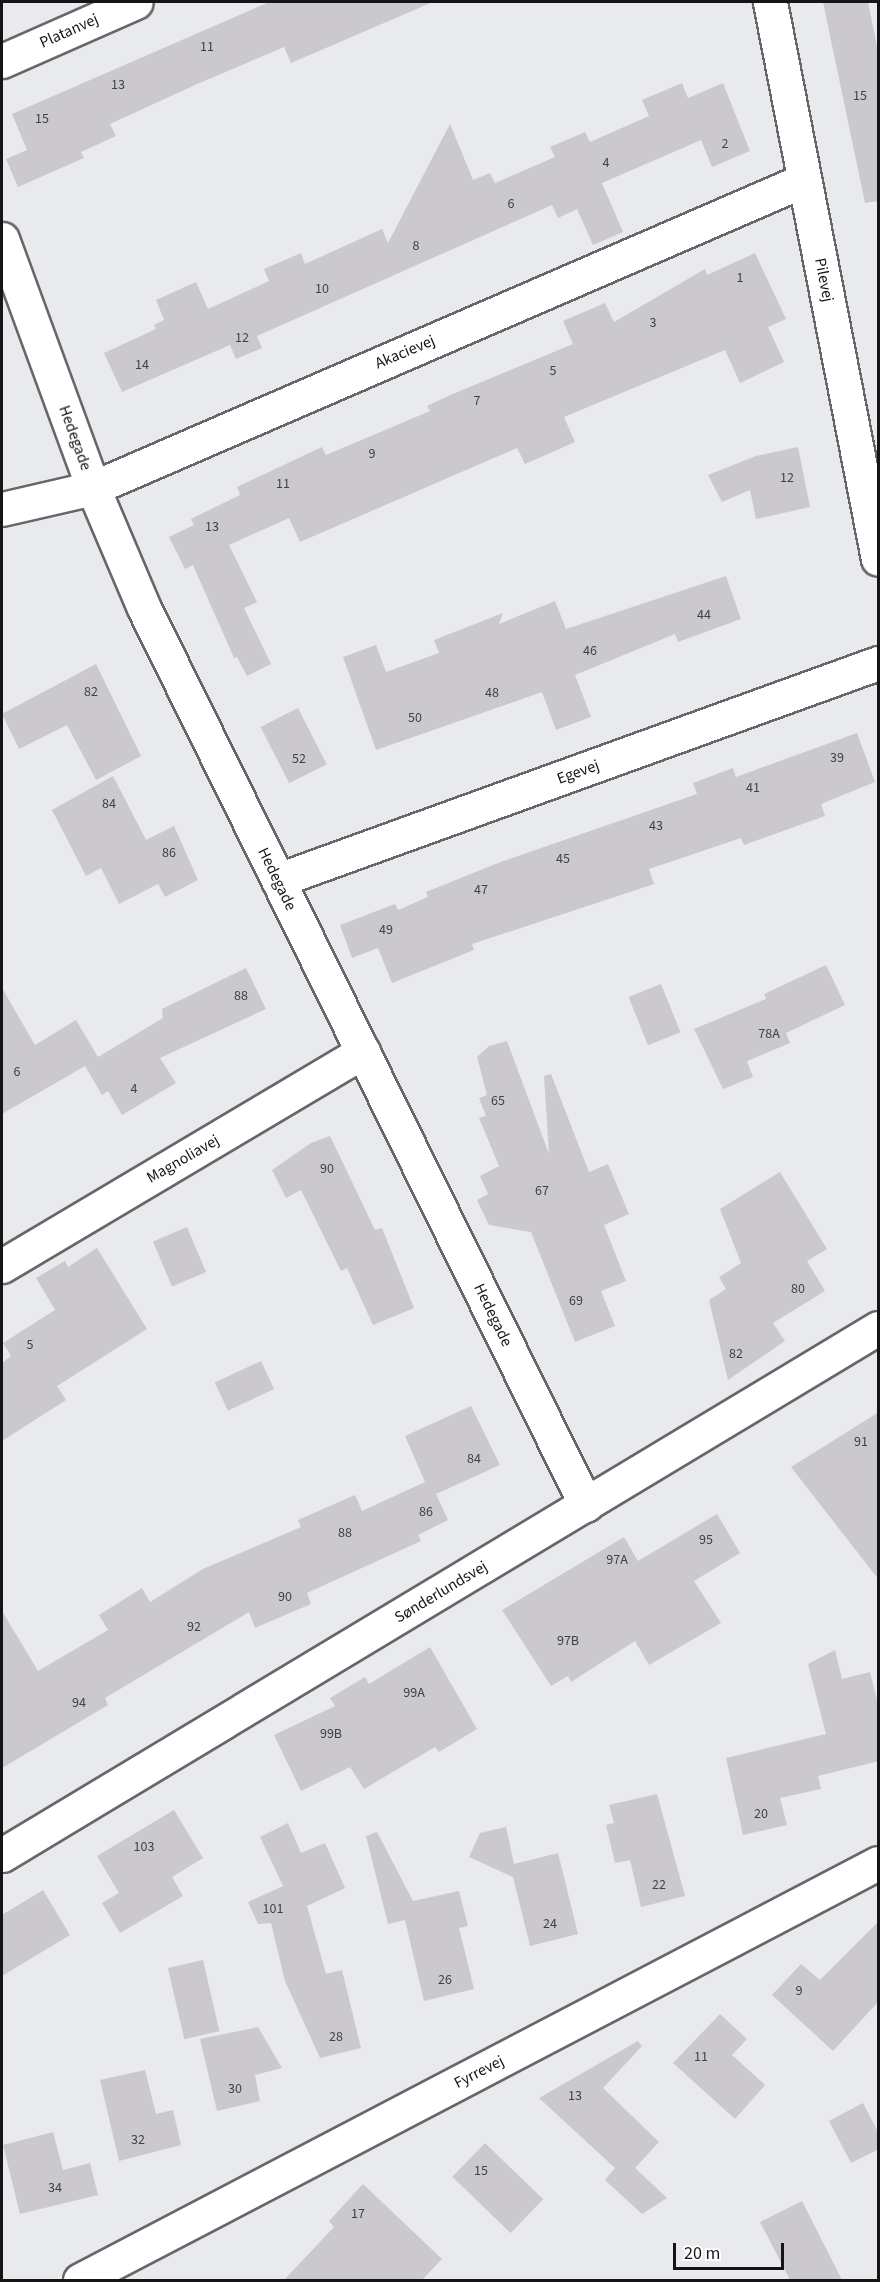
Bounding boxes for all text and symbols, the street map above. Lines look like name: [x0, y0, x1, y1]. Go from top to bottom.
street label: Platanvej: [37, 10, 101, 52]
house number: 11: [200, 39, 214, 55]
house number: 13: [111, 77, 125, 93]
house number: 15: [853, 88, 867, 104]
house number: 15: [35, 111, 49, 127]
house number: 2: [722, 136, 728, 152]
house number: 4: [603, 155, 609, 171]
house number: 6: [508, 196, 514, 212]
house number: 8: [413, 238, 419, 254]
street label: Pilevej: [810, 256, 838, 304]
house number: 1: [737, 270, 743, 286]
house number: 10: [315, 281, 329, 297]
house number: 3: [650, 315, 656, 331]
house number: 12: [235, 330, 249, 346]
street label: Akacievej: [372, 331, 438, 373]
house number: 14: [135, 357, 149, 373]
house number: 5: [550, 363, 556, 379]
house number: 7: [474, 393, 480, 409]
street label: Hedegade: [54, 403, 96, 473]
house number: 9: [369, 446, 375, 462]
house number: 12: [780, 470, 794, 486]
house number: 11: [276, 476, 290, 492]
house number: 13: [205, 519, 219, 535]
house number: 44: [697, 607, 711, 623]
house number: 46: [583, 643, 597, 659]
house number: 82: [84, 684, 98, 700]
house number: 48: [485, 685, 499, 701]
house number: 50: [408, 710, 422, 726]
house number: 39: [830, 750, 844, 766]
house number: 52: [292, 751, 306, 767]
street label: Egevej: [554, 756, 602, 788]
house number: 41: [746, 780, 760, 796]
house number: 84: [102, 796, 116, 812]
house number: 43: [649, 818, 663, 834]
street label: Hedegade: [254, 844, 300, 914]
house number: 86: [162, 845, 176, 861]
house number: 45: [556, 851, 570, 867]
house number: 47: [474, 882, 488, 898]
house number: 49: [379, 922, 393, 938]
house number: 88: [234, 988, 248, 1004]
house number: 78A: [758, 1026, 780, 1042]
house number: 6: [14, 1064, 20, 1080]
house number: 4: [131, 1081, 137, 1097]
house number: 65: [491, 1093, 505, 1109]
street label: Magnoliavej: [143, 1131, 223, 1187]
house number: 90: [320, 1161, 334, 1177]
house number: 67: [535, 1183, 549, 1199]
street label: Hedegade: [470, 1280, 516, 1350]
house number: 80: [791, 1281, 805, 1297]
house number: 69: [569, 1293, 583, 1309]
house number: 5: [27, 1337, 33, 1353]
house number: 82: [729, 1346, 743, 1362]
house number: 91: [854, 1434, 868, 1450]
house number: 84: [467, 1451, 481, 1467]
house number: 86: [419, 1504, 433, 1520]
house number: 88: [338, 1525, 352, 1541]
house number: 95: [699, 1532, 713, 1548]
house number: 97A: [606, 1552, 628, 1568]
street label: Sønderlundsvej: [391, 1557, 491, 1627]
house number: 90: [278, 1589, 292, 1605]
house number: 92: [187, 1619, 201, 1635]
house number: 97B: [557, 1633, 579, 1649]
house number: 99A: [403, 1685, 425, 1701]
house number: 94: [72, 1695, 86, 1711]
house number: 99B: [320, 1726, 342, 1742]
house number: 20: [754, 1806, 768, 1822]
house number: 103: [134, 1839, 154, 1855]
house number: 22: [652, 1877, 666, 1893]
house number: 101: [263, 1901, 283, 1917]
house number: 24: [543, 1916, 557, 1932]
house number: 26: [438, 1972, 452, 1988]
house number: 9: [796, 1983, 802, 1999]
house number: 28: [329, 2029, 343, 2045]
house number: 11: [694, 2049, 708, 2065]
street label: Fyrrevej: [451, 2051, 507, 2093]
house number: 30: [228, 2081, 242, 2097]
house number: 13: [568, 2088, 582, 2104]
house number: 32: [131, 2132, 145, 2148]
house number: 15: [474, 2163, 488, 2179]
house number: 34: [48, 2180, 62, 2196]
house number: 17: [351, 2206, 365, 2222]
scale bar: [676, 2231, 787, 2269]
text: 20 m: [684, 2241, 720, 2266]

